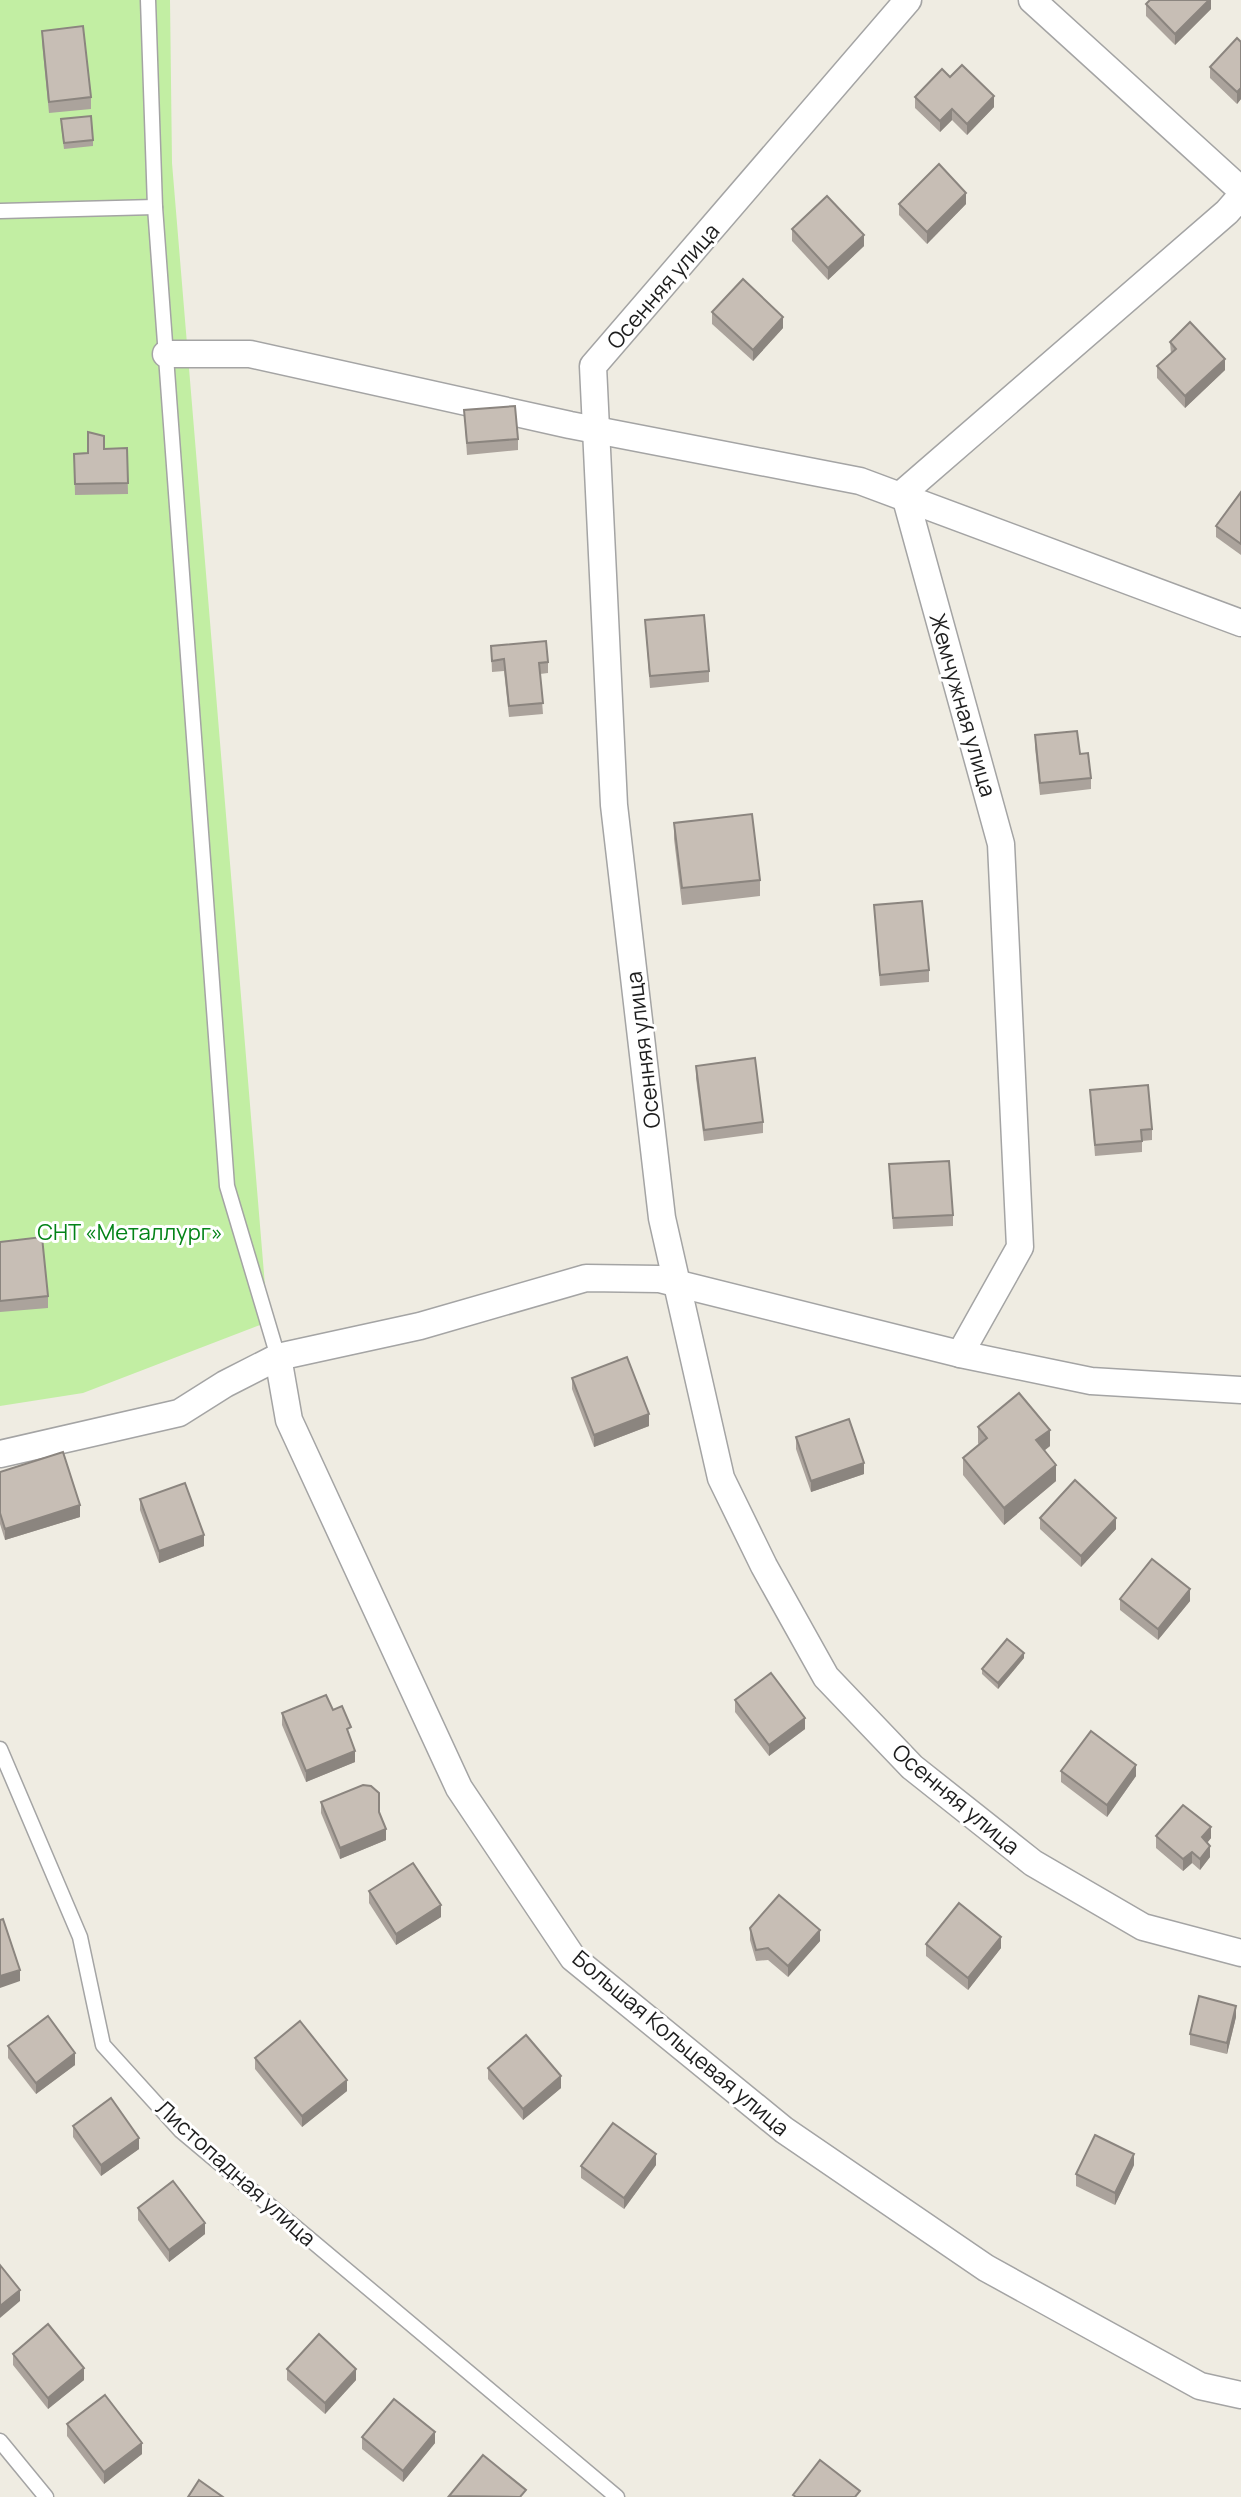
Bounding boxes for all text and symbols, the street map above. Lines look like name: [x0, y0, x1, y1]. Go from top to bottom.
street label: Осенняя улица: [600, 217, 726, 355]
street label: Жемчужная улица: [922, 610, 1004, 800]
street label: Осенняя улица: [618, 970, 668, 1130]
park label: СНТ «Металлург»: [37, 1217, 223, 1247]
street label: Осенняя улица: [886, 1737, 1026, 1861]
street label: Большая Кольцевая улица: [566, 1943, 796, 2143]
street label: Листопадная улица: [150, 2093, 322, 2253]

